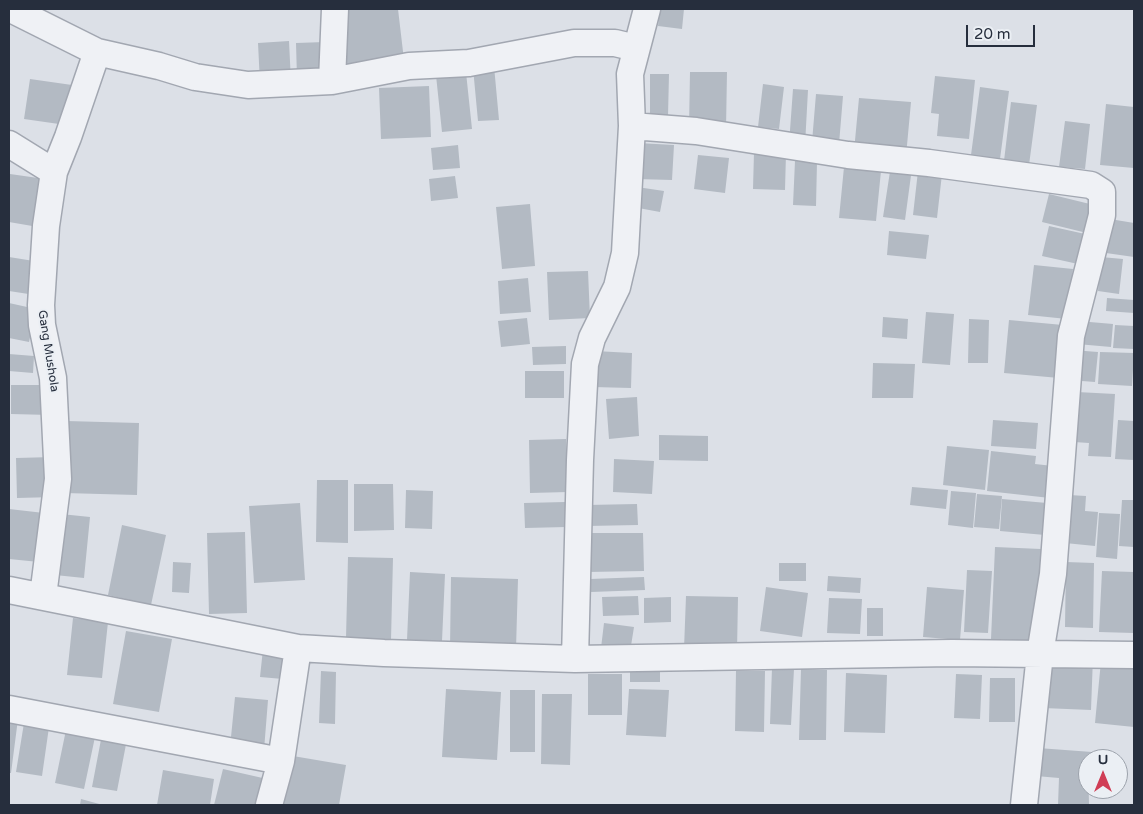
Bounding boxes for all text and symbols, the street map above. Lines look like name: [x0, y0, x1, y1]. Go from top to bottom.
scale bar: [968, 15, 1037, 47]
text: 20 m: [974, 25, 1011, 43]
street label: Gang Mushola: [34, 309, 62, 393]
north arrow: [1078, 749, 1128, 799]
text: U: [1098, 751, 1108, 768]

